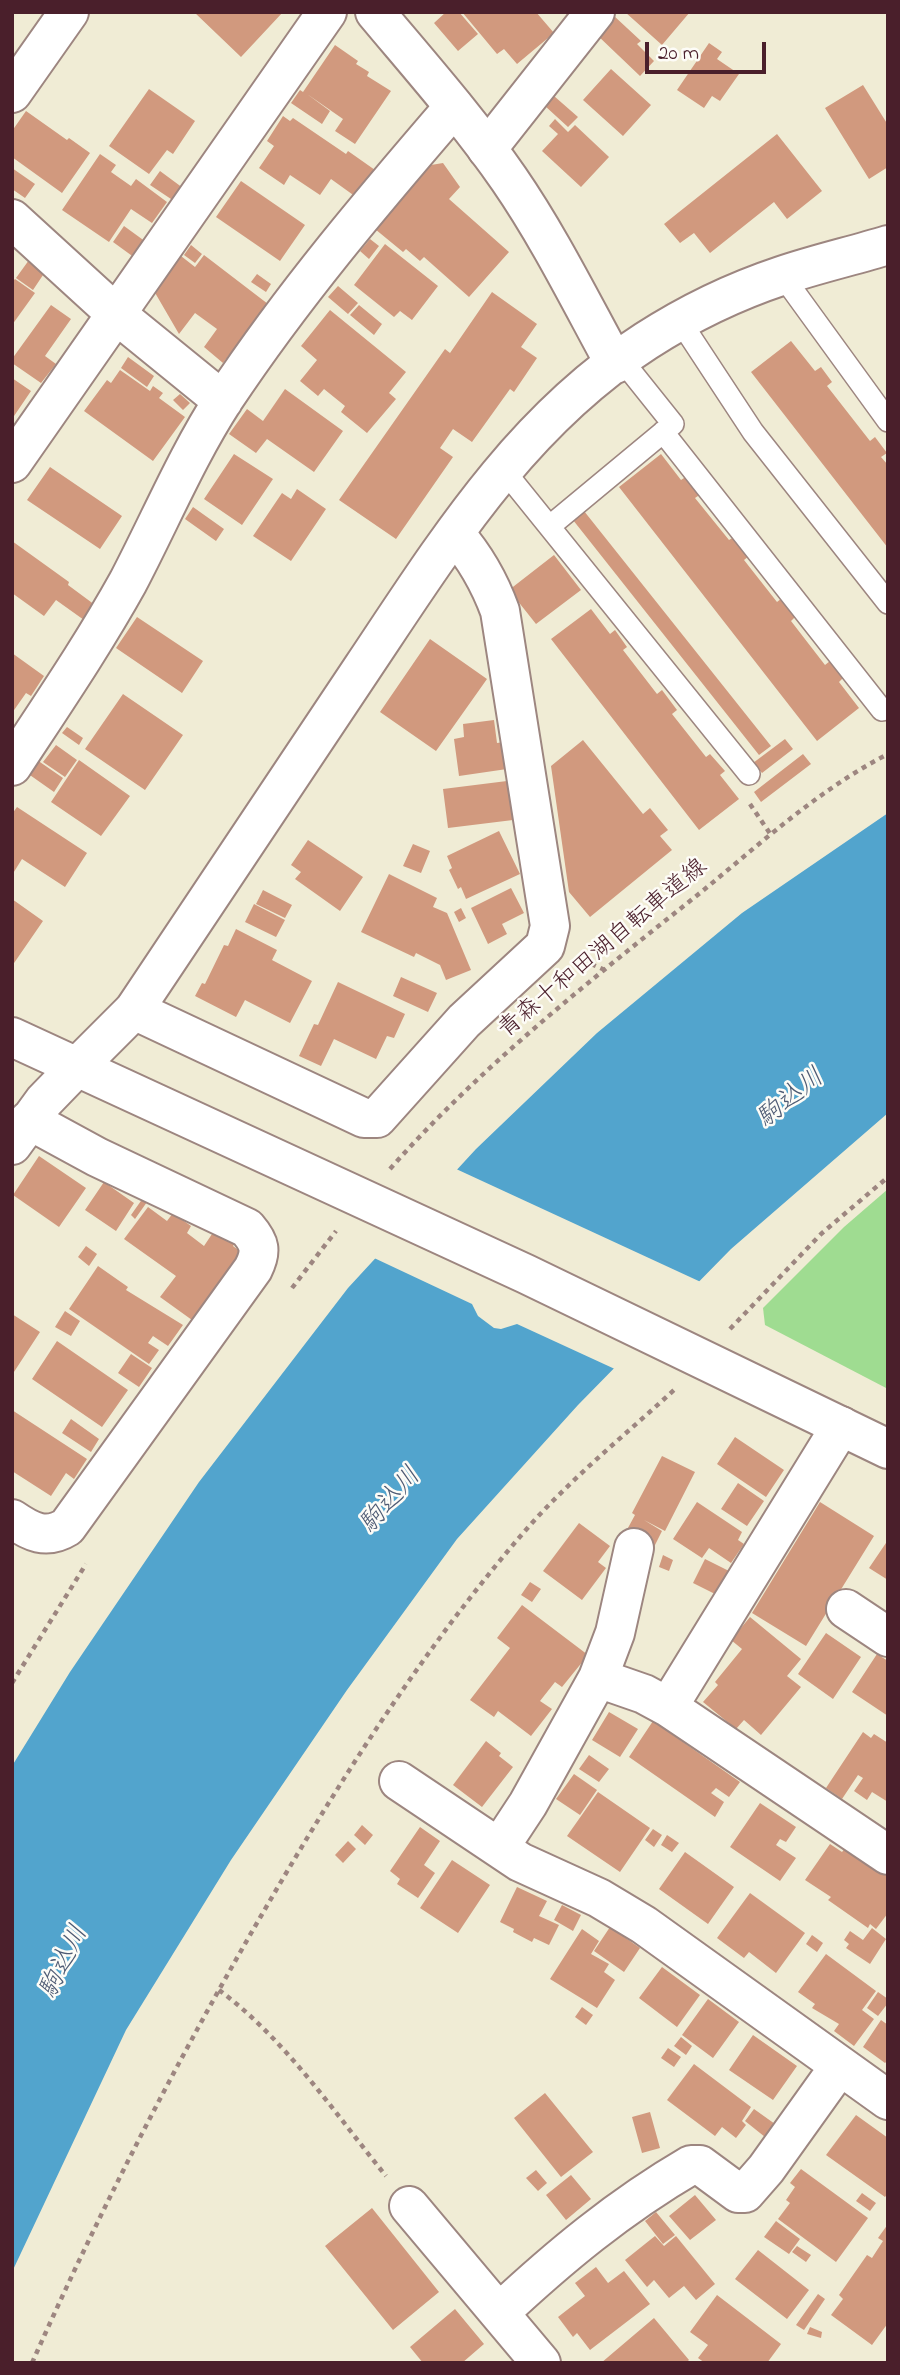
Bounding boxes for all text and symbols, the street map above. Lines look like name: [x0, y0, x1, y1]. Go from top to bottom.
scale bar: [648, 28, 769, 72]
text: 20 m: [658, 39, 699, 69]
street label: 青森十和田湖自転車道線: [494, 854, 714, 1046]
water label: 駒込川: [752, 1063, 832, 1137]
water label: 駒込川: [355, 1462, 429, 1542]
water label: 駒込川: [35, 1921, 97, 2005]

